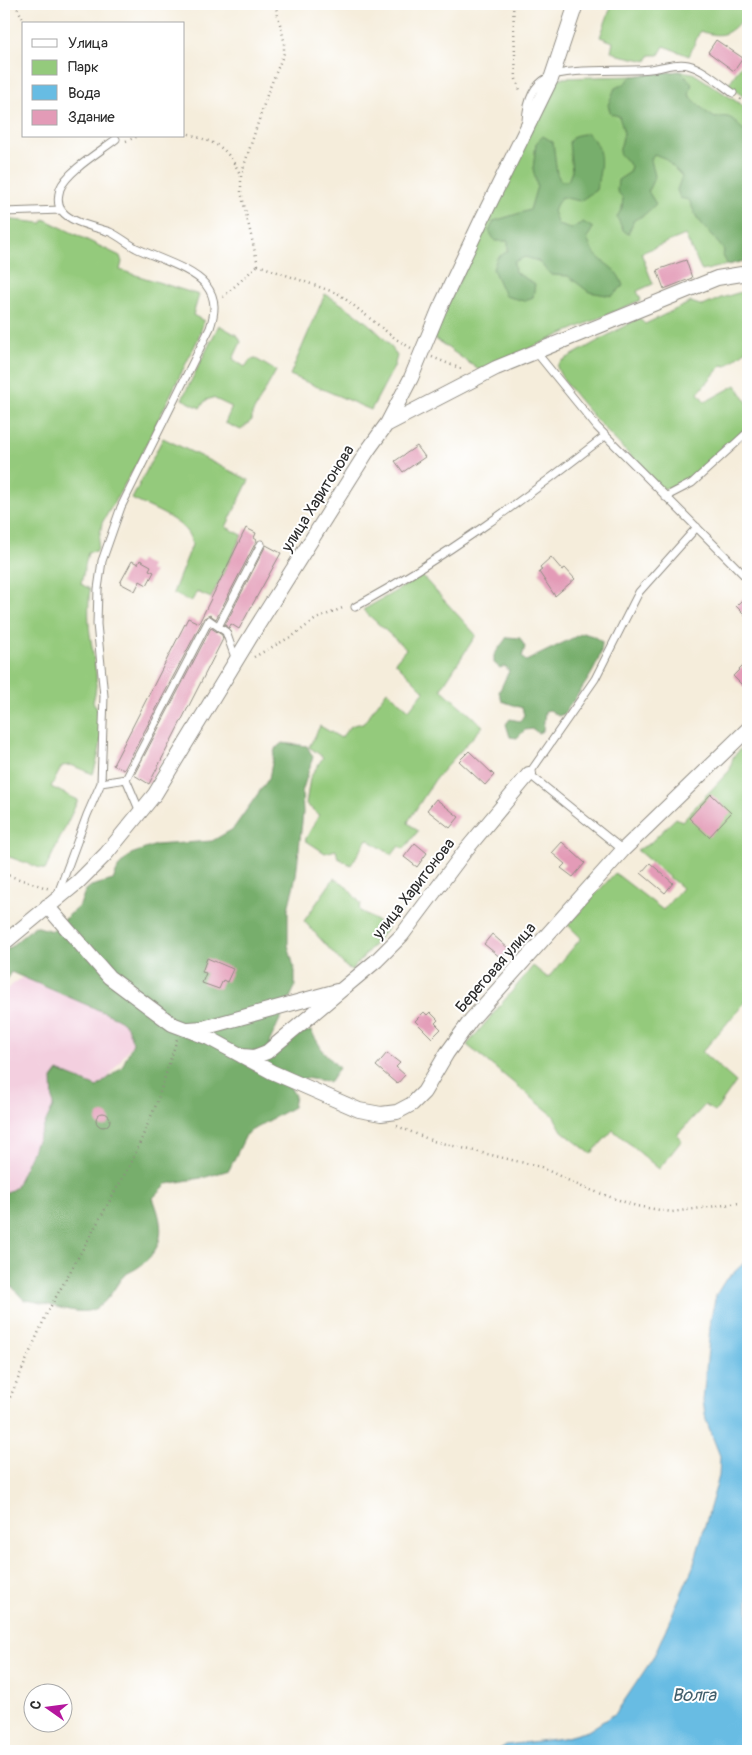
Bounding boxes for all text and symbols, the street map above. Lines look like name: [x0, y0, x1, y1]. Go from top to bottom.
legend: [22, 22, 185, 138]
text: Улица: [68, 34, 108, 53]
text: Парк: [68, 58, 99, 77]
text: Вода: [68, 84, 101, 103]
text: Здание: [68, 108, 115, 127]
street label: улица Харитонова: [276, 441, 359, 557]
street label: улица Харитонова: [368, 834, 459, 944]
street label: Береговая улица: [451, 918, 540, 1017]
north arrow: [22, 1682, 72, 1732]
water label: Волга: [672, 1684, 718, 1707]
text: С: [27, 1698, 45, 1711]

